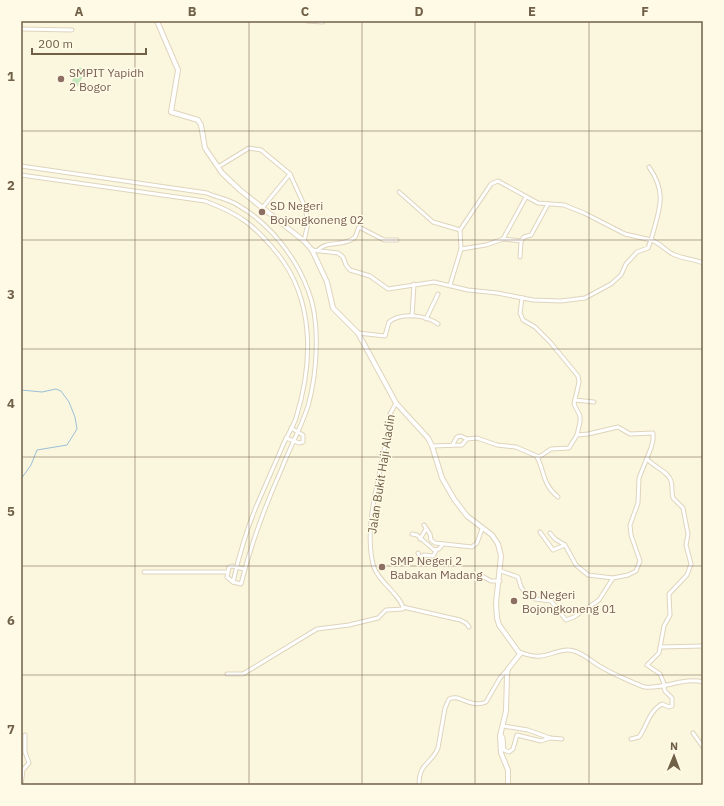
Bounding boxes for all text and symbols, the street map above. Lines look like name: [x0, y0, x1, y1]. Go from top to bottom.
text: A: [75, 3, 84, 20]
text: B: [188, 3, 197, 20]
text: C: [301, 3, 310, 20]
text: D: [414, 3, 424, 20]
text: E: [528, 3, 536, 20]
text: F: [641, 3, 649, 20]
scale bar: [32, 30, 146, 56]
text: 200 m: [38, 36, 73, 51]
place label: SMPIT Yapidh 2 Bogor: [69, 65, 144, 94]
text: 1: [7, 68, 15, 85]
marker: SMPIT Yapidh 2 Bogor: [56, 74, 66, 84]
text: 2: [7, 177, 15, 194]
place label: SD Negeri Bojongkoneng 02: [270, 198, 364, 227]
marker: SD Negeri Bojongkoneng 02: [257, 207, 267, 217]
text: 3: [7, 286, 15, 303]
text: 4: [7, 395, 15, 412]
street label: Jalan Bukit Haji Aladin: [364, 413, 398, 535]
text: 5: [7, 503, 15, 520]
place label: SMP Negeri 2 Babakan Madang: [390, 553, 483, 582]
marker: SMP Negeri 2 Babakan Madang: [377, 562, 387, 572]
place label: SD Negeri Bojongkoneng 01: [522, 587, 616, 616]
marker: SD Negeri Bojongkoneng 01: [509, 596, 519, 606]
text: 6: [7, 612, 15, 629]
text: 7: [7, 721, 15, 738]
north arrow: [654, 736, 694, 776]
text: N: [670, 739, 678, 753]

